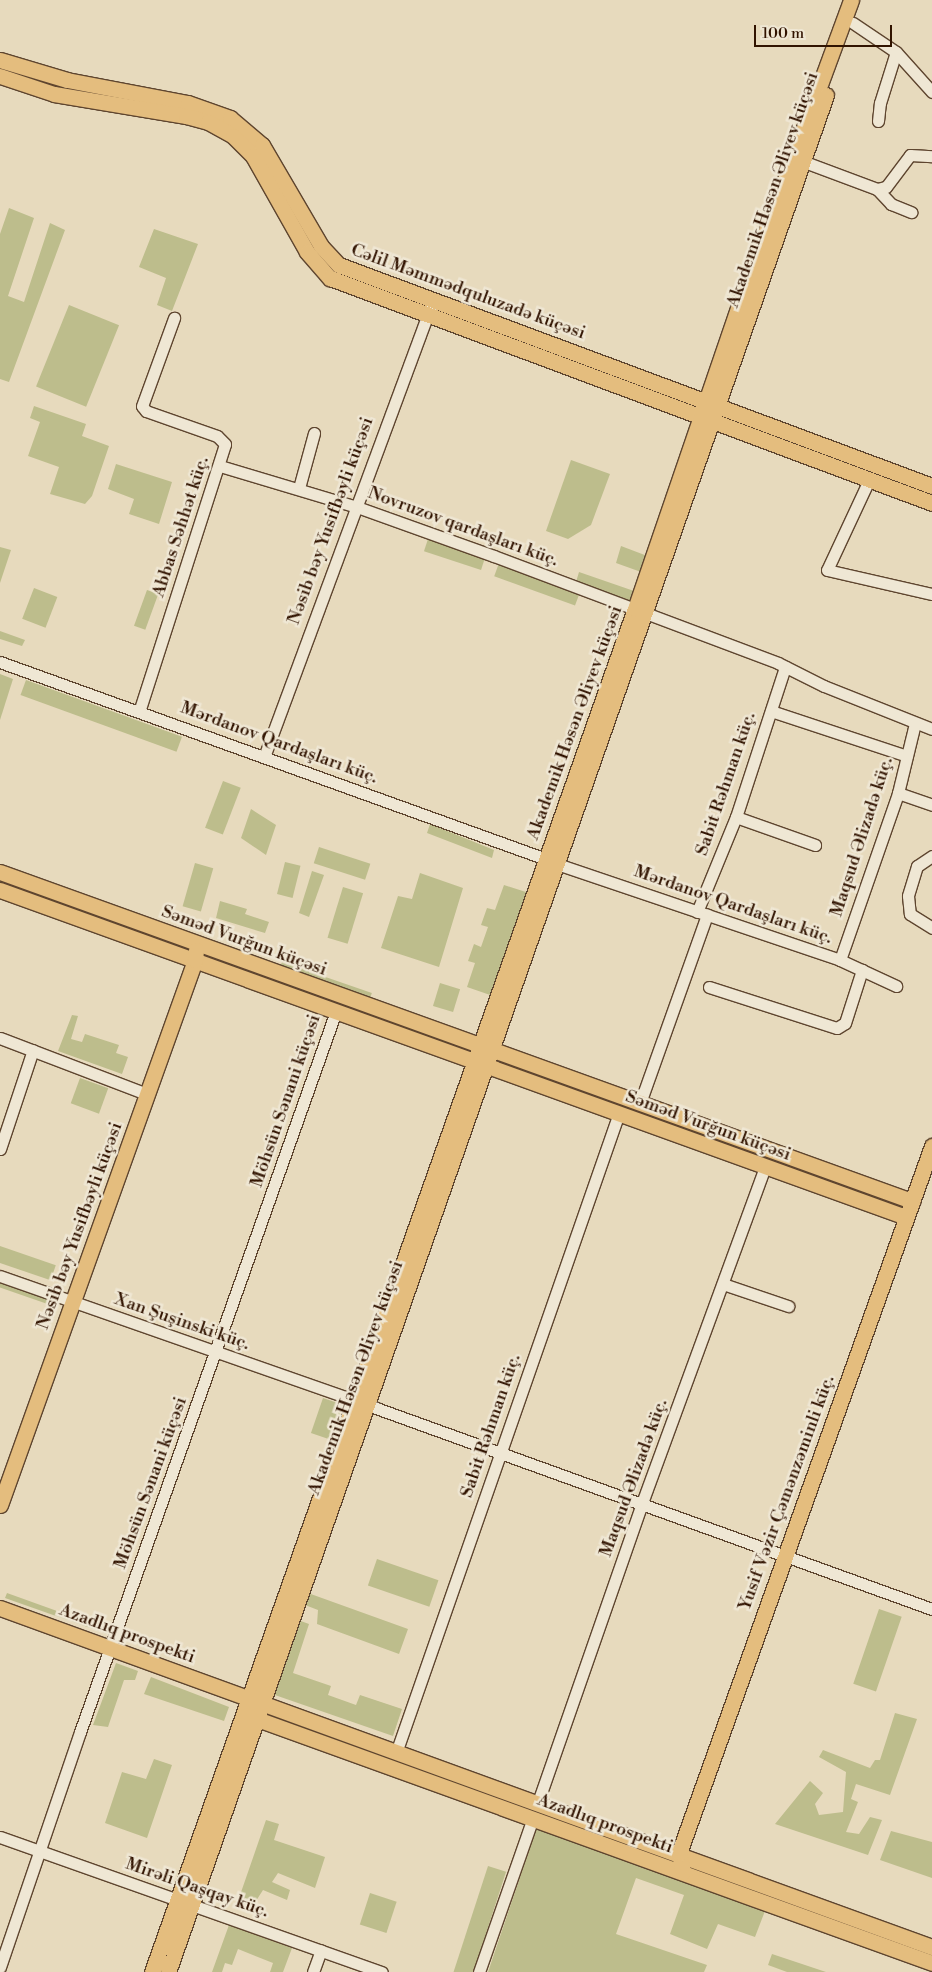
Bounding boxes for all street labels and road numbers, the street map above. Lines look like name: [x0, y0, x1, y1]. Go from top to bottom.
street label: Akademik Həsən Əliyev küçəsi: [722, 69, 824, 311]
street label: Cəlil Məmmədquluzadə küçəsi: [348, 239, 588, 345]
street label: Nəsib bəy Yusifbəyli küçəsi: [283, 414, 379, 628]
street label: Abbas Səhhət küç.: [148, 454, 214, 600]
street label: Novruzov qardaşları küç.: [365, 482, 561, 572]
street label: Akademik Həsən Əliyev küçəsi: [522, 603, 628, 843]
street label: Mərdanov Qardaşları küç.: [177, 697, 381, 789]
street label: Sabit Rəhman küç.: [691, 709, 761, 859]
street label: Maqsud Əlizadə küç.: [826, 754, 898, 920]
street label: Mərdanov Qardaşları küç.: [631, 861, 835, 949]
street label: Səməd Vurğun küçəsi: [158, 901, 330, 981]
street label: Möhsün Sənani küçəsi: [246, 1012, 326, 1190]
street label: Səməd Vurğun küçəsi: [622, 1086, 794, 1166]
street label: Nəsib bəy Yusifbəyli küçəsi: [32, 1119, 128, 1333]
street label: Akademik Həsən Əliyev küçəsi: [303, 1258, 409, 1498]
street label: Xan Şuşinski küç.: [112, 1289, 252, 1355]
street label: Sabit Rəhman küç.: [456, 1351, 526, 1501]
street label: Yusif Vəzir Çəmənzəminli küç.: [734, 1372, 840, 1614]
street label: Möhsün Sənani küçəsi: [110, 1394, 192, 1572]
street label: Maqsud Əlizadə küç.: [595, 1396, 673, 1560]
street label: Azadlıq prospekti: [56, 1599, 198, 1669]
street label: Azadlıq prospekti: [534, 1789, 676, 1859]
street label: Mirəli Qaşqay küç.: [123, 1853, 271, 1923]

